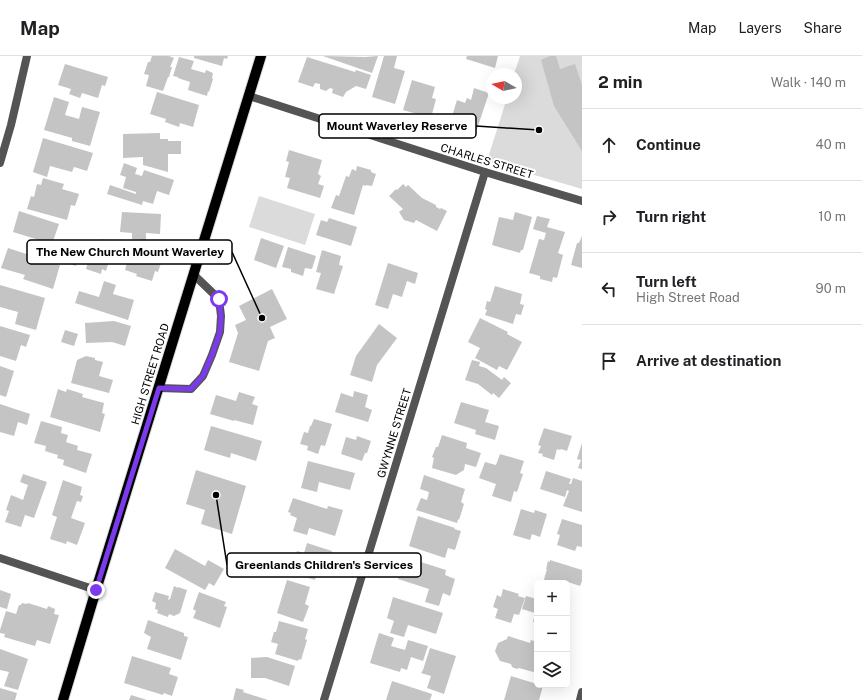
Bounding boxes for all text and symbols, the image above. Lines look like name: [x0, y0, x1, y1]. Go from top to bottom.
text: Map: [20, 17, 60, 39]
text: Map: [688, 20, 716, 36]
text: Layers: [738, 20, 782, 36]
text: Share: [804, 20, 842, 36]
north arrow: [486, 68, 522, 104]
text: 2 min: [598, 72, 643, 92]
text: Walk · 140 m: [771, 75, 846, 90]
callout: Mount Waverley Reserve: [319, 114, 476, 138]
text: Mount Waverley Reserve: [327, 119, 467, 133]
icon: ahead: [598, 134, 620, 156]
text: Continue: [636, 136, 701, 153]
text: 40 m: [815, 137, 846, 152]
street label: CHARLES STREET: [439, 141, 535, 181]
icon: right: [598, 206, 620, 228]
text: Turn right: [636, 208, 706, 225]
text: 10 m: [818, 209, 846, 224]
callout: The New Church Mount Waverley: [27, 240, 232, 264]
text: The New Church Mount Waverley: [36, 245, 224, 259]
text: Turn left: [636, 273, 697, 290]
icon: left: [598, 278, 620, 300]
text: 90 m: [816, 281, 846, 296]
route start: [210, 290, 228, 308]
text: High Street Road: [636, 290, 740, 305]
street label: HIGH STREET ROAD: [129, 321, 171, 426]
icon: arrive: [598, 350, 620, 372]
text: Arrive at destination: [636, 352, 781, 369]
street label: GWYNNE STREET: [375, 386, 413, 479]
callout: Greenlands Children's Services: [227, 553, 421, 577]
text: Greenlands Children's Services: [235, 558, 413, 572]
map controls: [534, 580, 570, 688]
button: +: [534, 580, 570, 616]
route end: [87, 581, 105, 599]
button: −: [534, 616, 570, 652]
button: layers: [534, 652, 570, 688]

